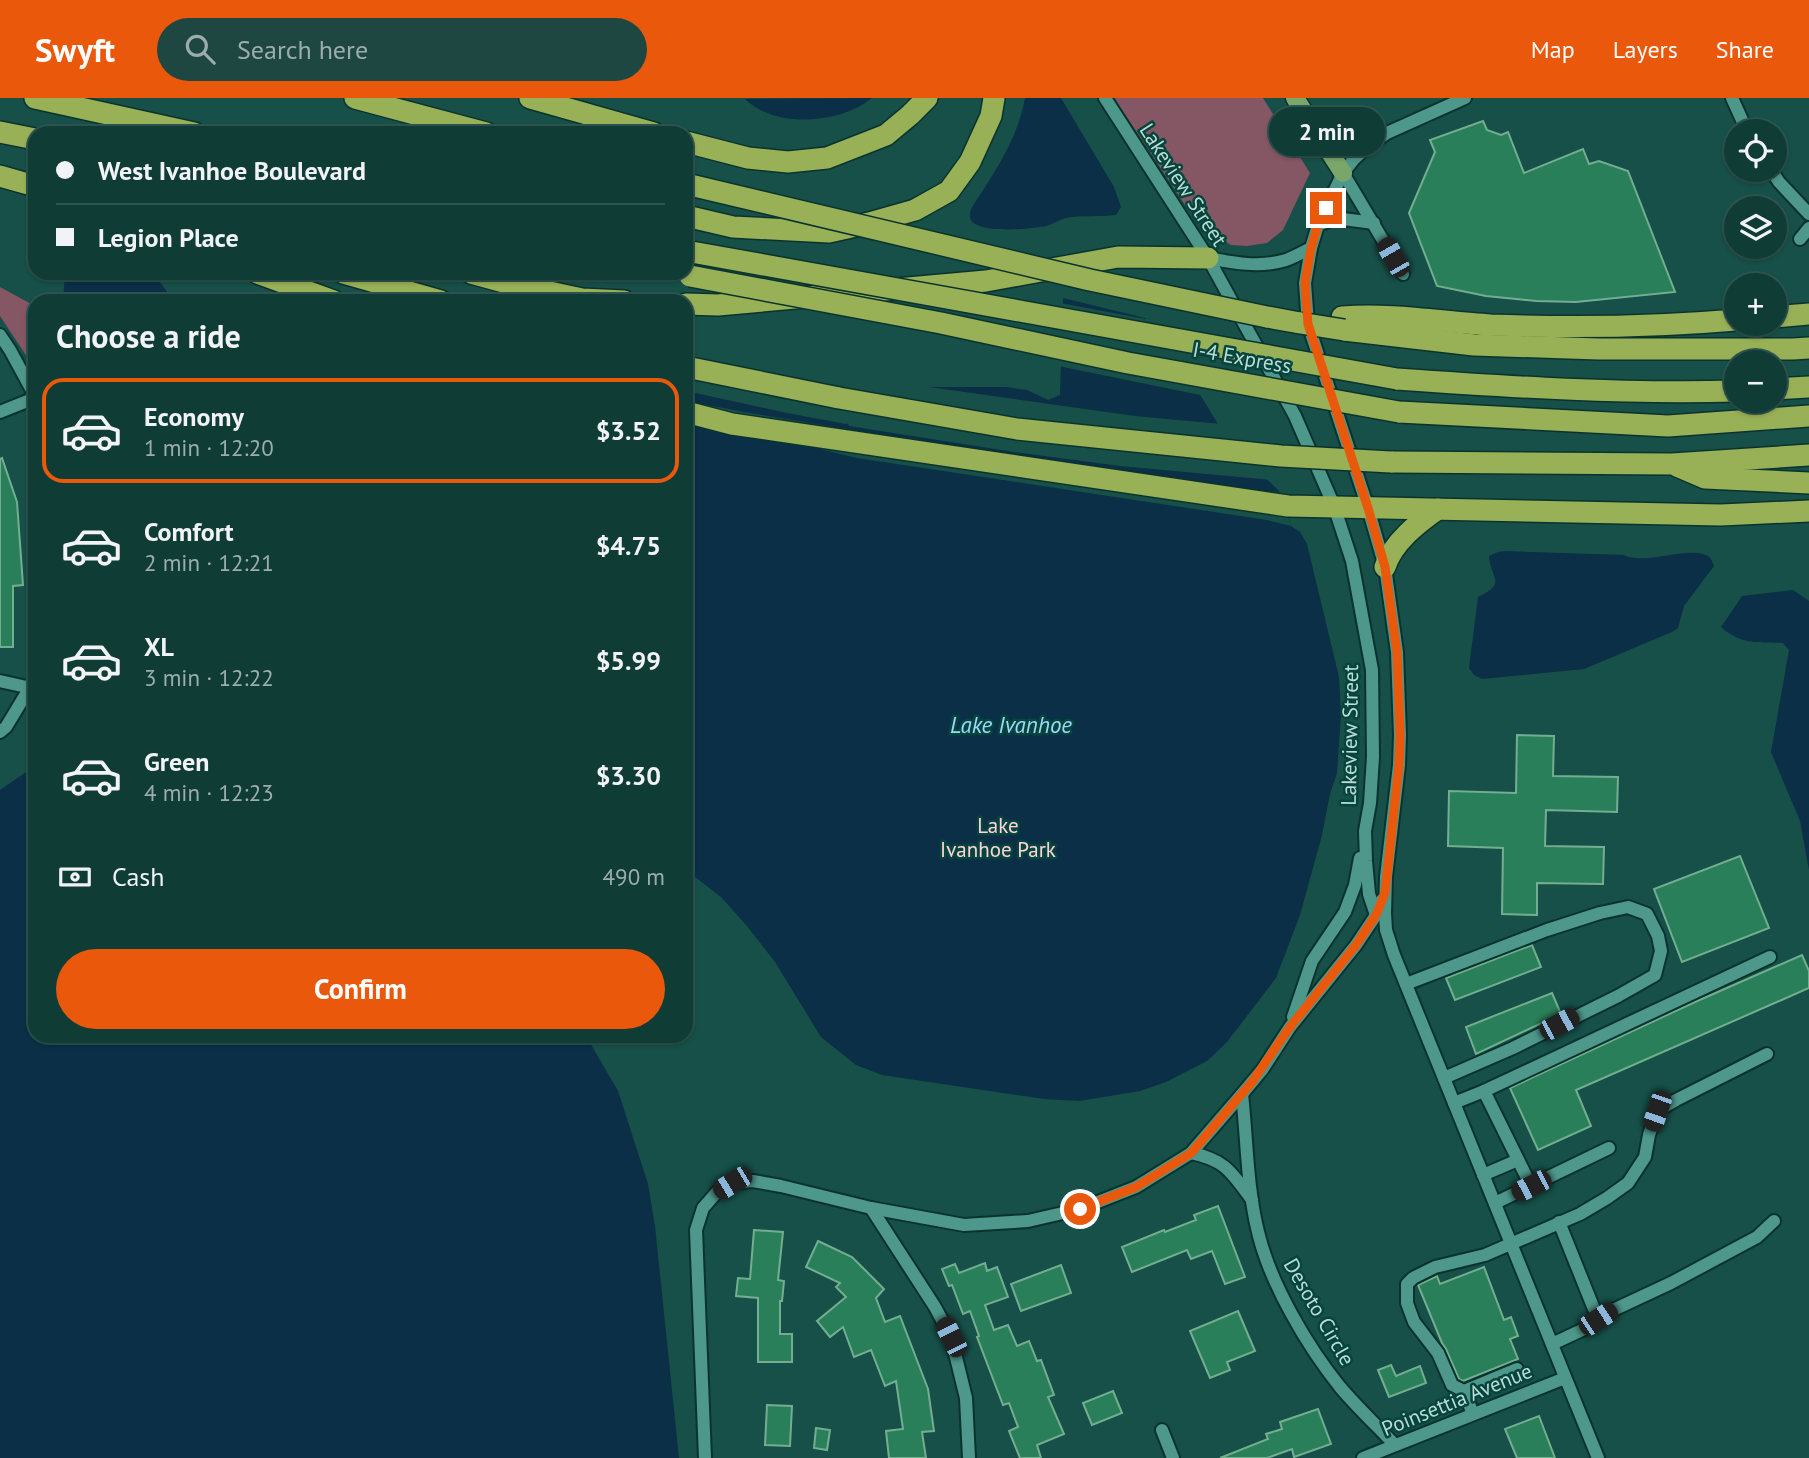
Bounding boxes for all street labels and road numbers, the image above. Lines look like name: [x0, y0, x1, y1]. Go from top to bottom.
street label: Lakeview Street: [1134, 118, 1233, 251]
street label: I-4 Express: [1191, 336, 1294, 379]
street label: Lakeview Street: [1335, 664, 1364, 806]
street label: Desoto Circle: [1278, 1253, 1361, 1370]
street label: Poinsettia Avenue: [1378, 1357, 1536, 1442]

